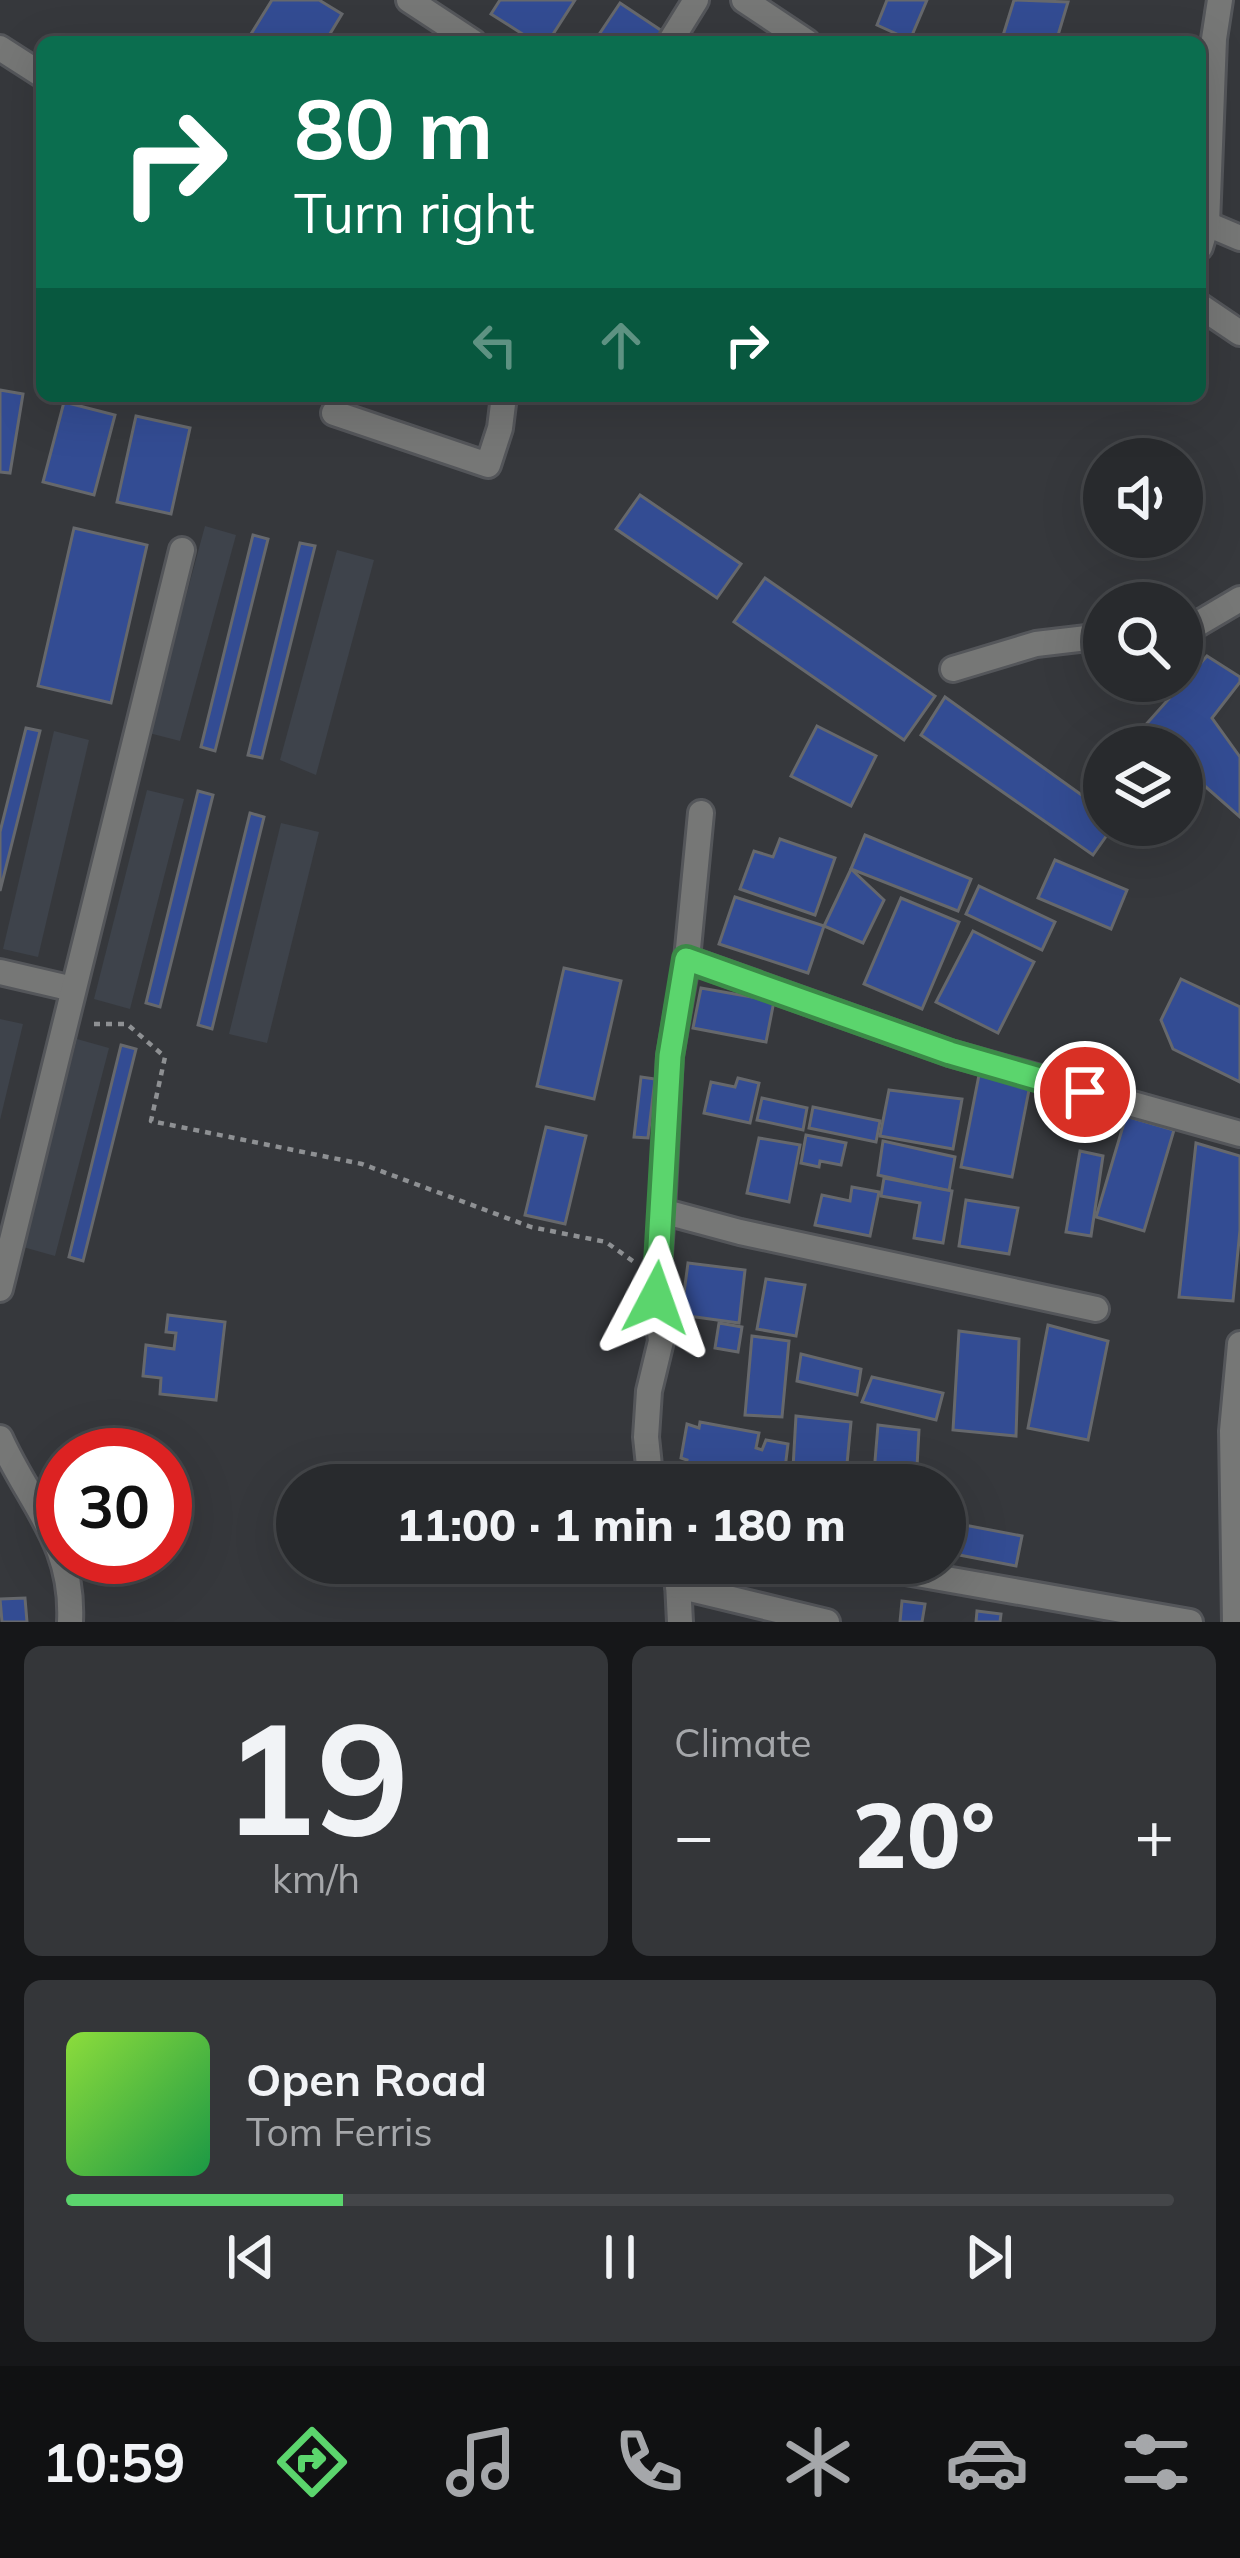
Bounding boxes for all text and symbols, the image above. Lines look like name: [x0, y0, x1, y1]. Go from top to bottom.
text: 80 m: [294, 75, 493, 180]
icon: right: [96, 84, 252, 240]
text: Turn right: [294, 179, 535, 247]
icon: left: [462, 312, 528, 378]
icon: ahead: [588, 312, 654, 378]
icon: right: [714, 312, 780, 378]
map controls: [1083, 438, 1203, 846]
button: sound: [1083, 438, 1203, 558]
button: search: [1083, 582, 1203, 702]
button: layers: [1083, 726, 1203, 846]
pin: [1034, 1041, 1136, 1143]
icon: arrive: [1052, 1059, 1118, 1125]
position arrow: [593, 1235, 719, 1361]
speed limit sign: 30: [36, 1428, 192, 1584]
text: 11:00 · 1 min · 180 m: [396, 1496, 846, 1552]
text: 19: [222, 1678, 410, 1874]
text: Climate: [674, 1718, 812, 1767]
text: 20°: [853, 1778, 995, 1891]
text: −: [674, 1793, 714, 1876]
text: +: [1134, 1793, 1174, 1876]
text: km/h: [272, 1854, 360, 1903]
text: Open Road: [246, 2051, 487, 2107]
text: Tom Ferris: [246, 2107, 433, 2156]
icon: previous: [218, 2224, 284, 2290]
icon: pause: [587, 2224, 653, 2290]
icon: next: [956, 2224, 1022, 2290]
icon: directions: [270, 2420, 354, 2504]
icon: music: [439, 2420, 523, 2504]
icon: phone: [607, 2420, 691, 2504]
icon: climate: [776, 2420, 860, 2504]
icon: car: [945, 2420, 1029, 2504]
icon: filters: [1114, 2420, 1198, 2504]
text: 10:59: [42, 2428, 185, 2496]

